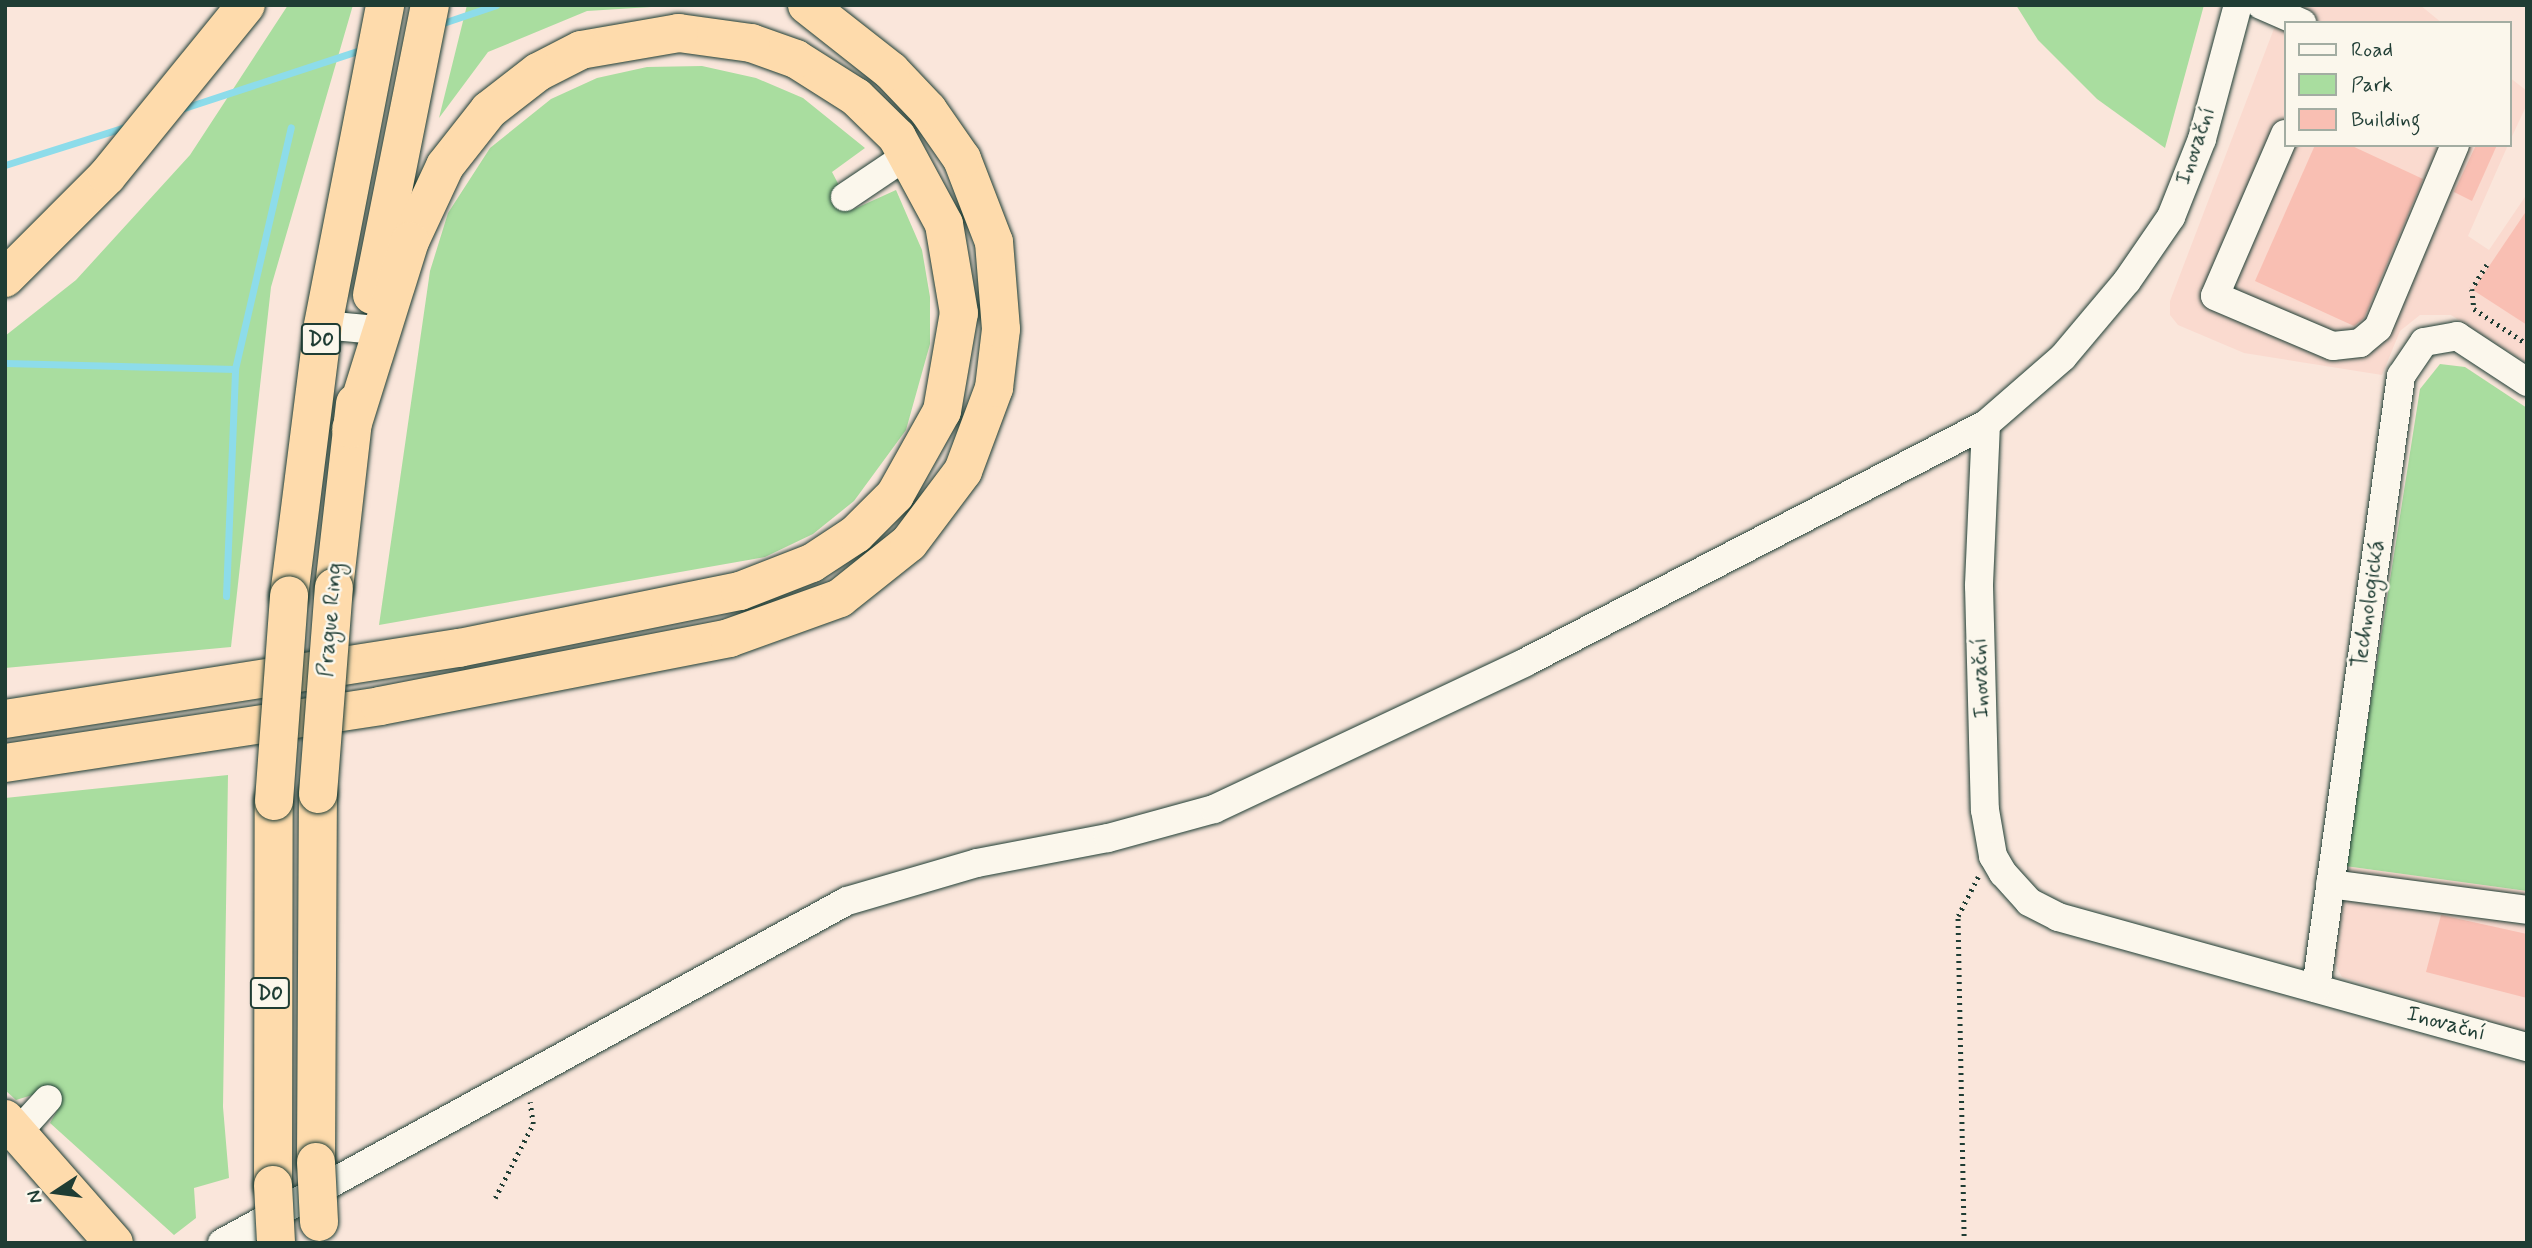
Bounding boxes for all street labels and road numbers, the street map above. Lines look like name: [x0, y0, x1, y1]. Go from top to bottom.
street label: Inovační: [2170, 103, 2222, 189]
road number: D0: [300, 322, 342, 356]
street label: Technologická: [2346, 538, 2392, 670]
street label: Prague Ring: [312, 562, 350, 678]
street label: Inovační: [1966, 637, 1996, 719]
road number: D0: [249, 976, 291, 1010]
street label: Inovační: [2403, 1000, 2489, 1048]

